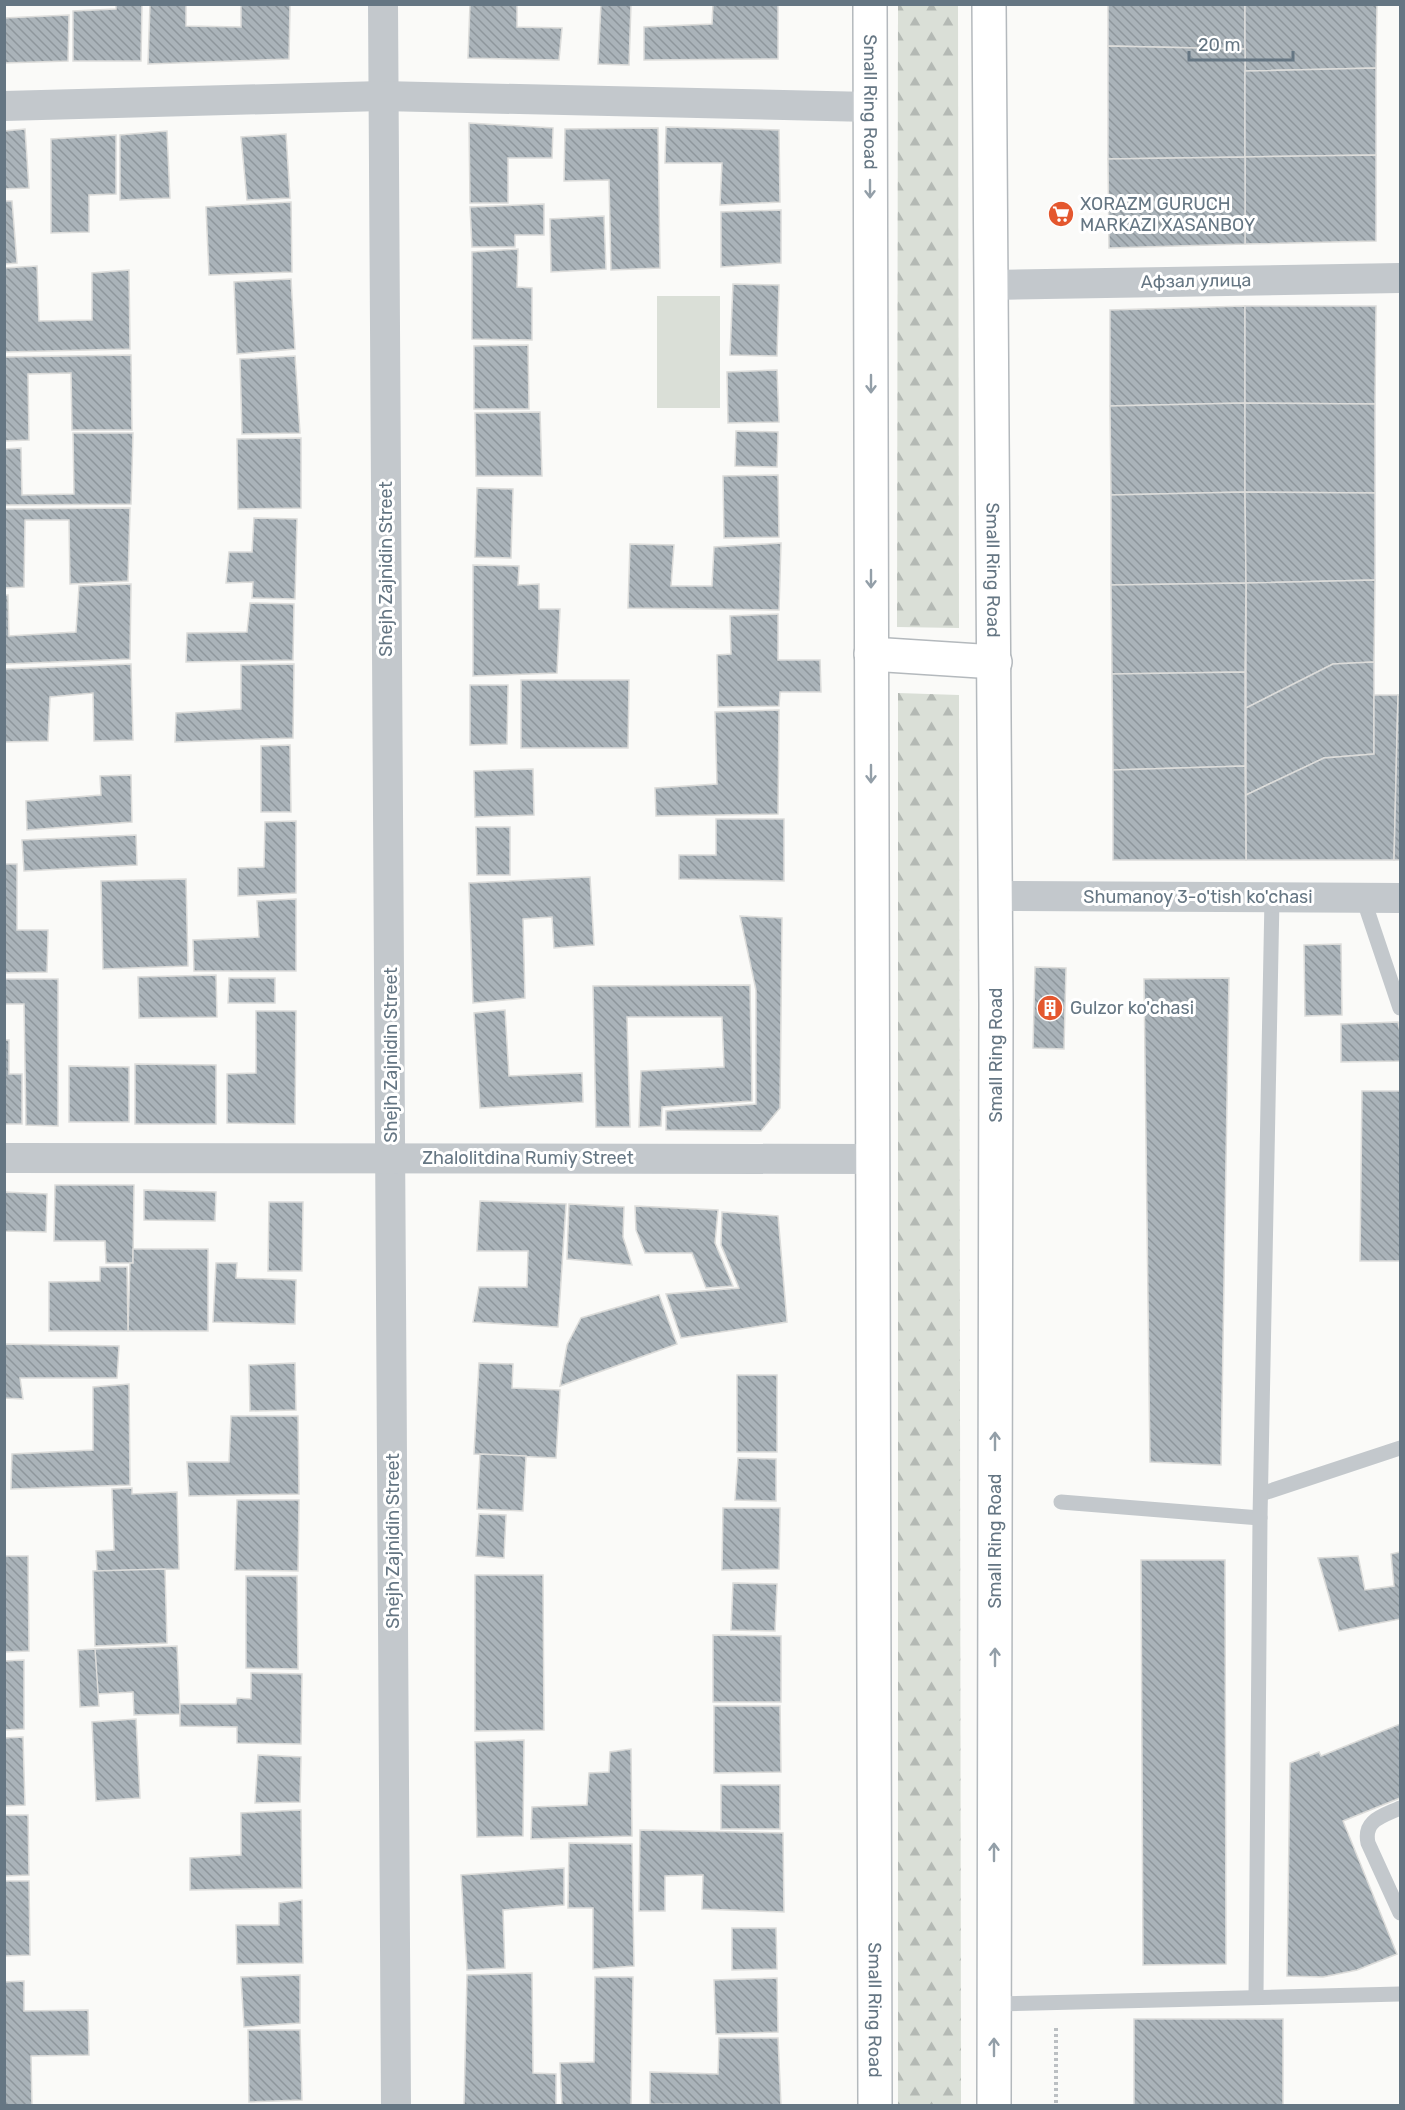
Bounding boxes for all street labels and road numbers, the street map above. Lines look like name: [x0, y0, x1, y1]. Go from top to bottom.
street label: Small Ring Road: [859, 34, 881, 170]
street label: Афзал улица: [1140, 269, 1252, 293]
street label: Shejh Zajnidin Street: [375, 481, 397, 657]
street label: Small Ring Road: [981, 502, 1004, 638]
street label: Shumanoy 3-o'tish ko'chasi: [1083, 886, 1313, 908]
street label: Shejh Zajnidin Street: [380, 967, 402, 1143]
street label: Small Ring Road: [985, 987, 1007, 1123]
street label: Zhalolitdina Rumiy Street: [422, 1147, 634, 1169]
street label: Shejh Zajnidin Street: [382, 1453, 404, 1629]
street label: Small Ring Road: [984, 1473, 1006, 1609]
street label: Small Ring Road: [864, 1942, 886, 2078]

